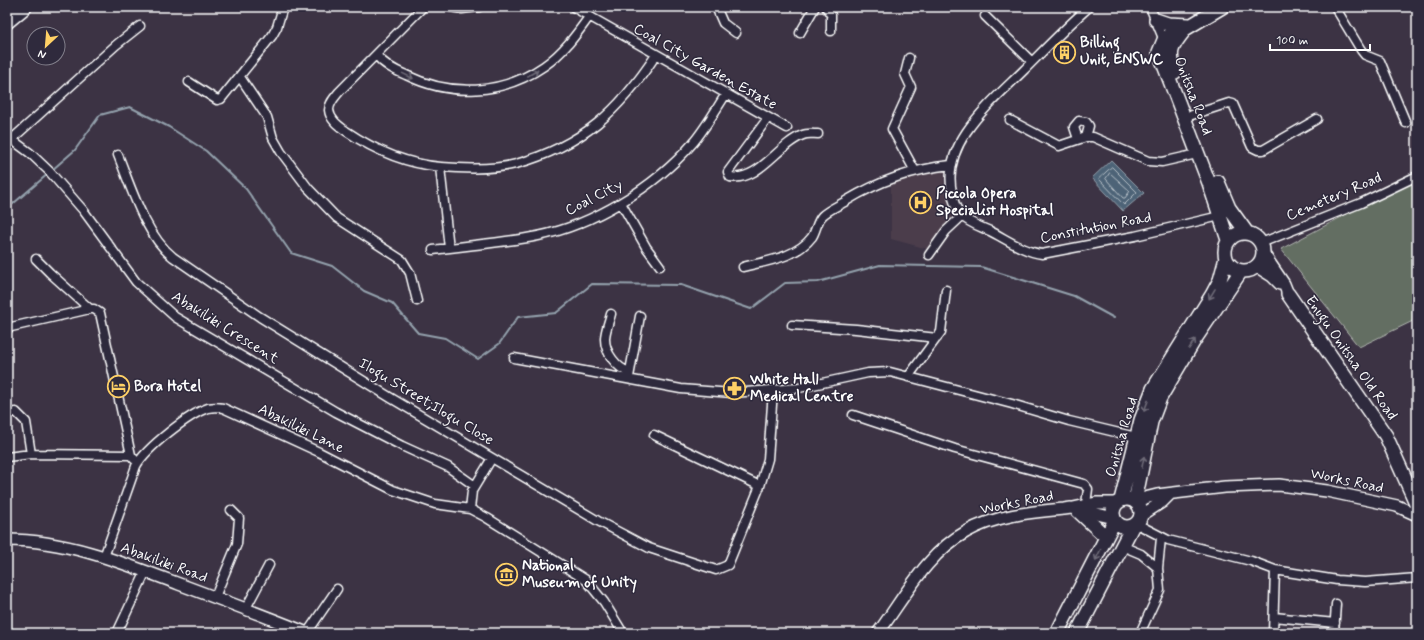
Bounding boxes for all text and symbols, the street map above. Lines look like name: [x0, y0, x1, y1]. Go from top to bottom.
street label: Coal City Garden Estate: [630, 19, 781, 115]
north arrow: [26, 26, 66, 66]
scale bar: [1270, 26, 1370, 52]
place label: Billing Unit, ENSWC: [1080, 33, 1164, 70]
text: 100 m: [1276, 33, 1308, 49]
building icon: Billing Unit, ENSWC: [1052, 39, 1078, 65]
text: N: [36, 46, 48, 62]
street label: Onitsha Road: [1169, 54, 1217, 138]
one-way arrow: [527, 68, 539, 76]
one-way arrow: [402, 73, 414, 80]
street label: Cemetery Road: [1283, 168, 1385, 226]
street label: Coal City: [562, 175, 626, 221]
place label: Piccola Opera Specialist Hospital: [936, 184, 1054, 221]
hospital icon: Piccola Opera Specialist Hospital: [907, 190, 933, 216]
street label: Constitution Road: [1039, 207, 1153, 249]
street label: Abakiliki Crescent: [168, 287, 283, 369]
one-way arrow: [1207, 288, 1215, 300]
street label: Enugu Onitsha Old Road: [1300, 292, 1402, 425]
one-way arrow: [1188, 339, 1196, 350]
street label: Ilogu Street;Ilogu Close: [354, 354, 498, 451]
place label: White Hall Medical Centre: [749, 370, 854, 407]
hotel icon: Bora Hotel: [106, 374, 132, 400]
pharmacy icon: White Hall Medical Centre: [722, 376, 748, 402]
place label: Bora Hotel: [134, 377, 201, 397]
street label: Onitsha Road: [1101, 395, 1143, 479]
street label: Abakiliki Lane: [255, 399, 347, 459]
one-way arrow: [1142, 400, 1150, 412]
one-way arrow: [1139, 456, 1147, 469]
street label: Works Road: [1309, 463, 1385, 499]
street label: Works Road: [979, 486, 1055, 520]
street label: Abakiliki Road: [118, 538, 210, 588]
one-way arrow: [1094, 549, 1101, 561]
place label: National Museum of Unity: [522, 556, 637, 593]
museum icon: National Museum of Unity: [493, 562, 519, 588]

